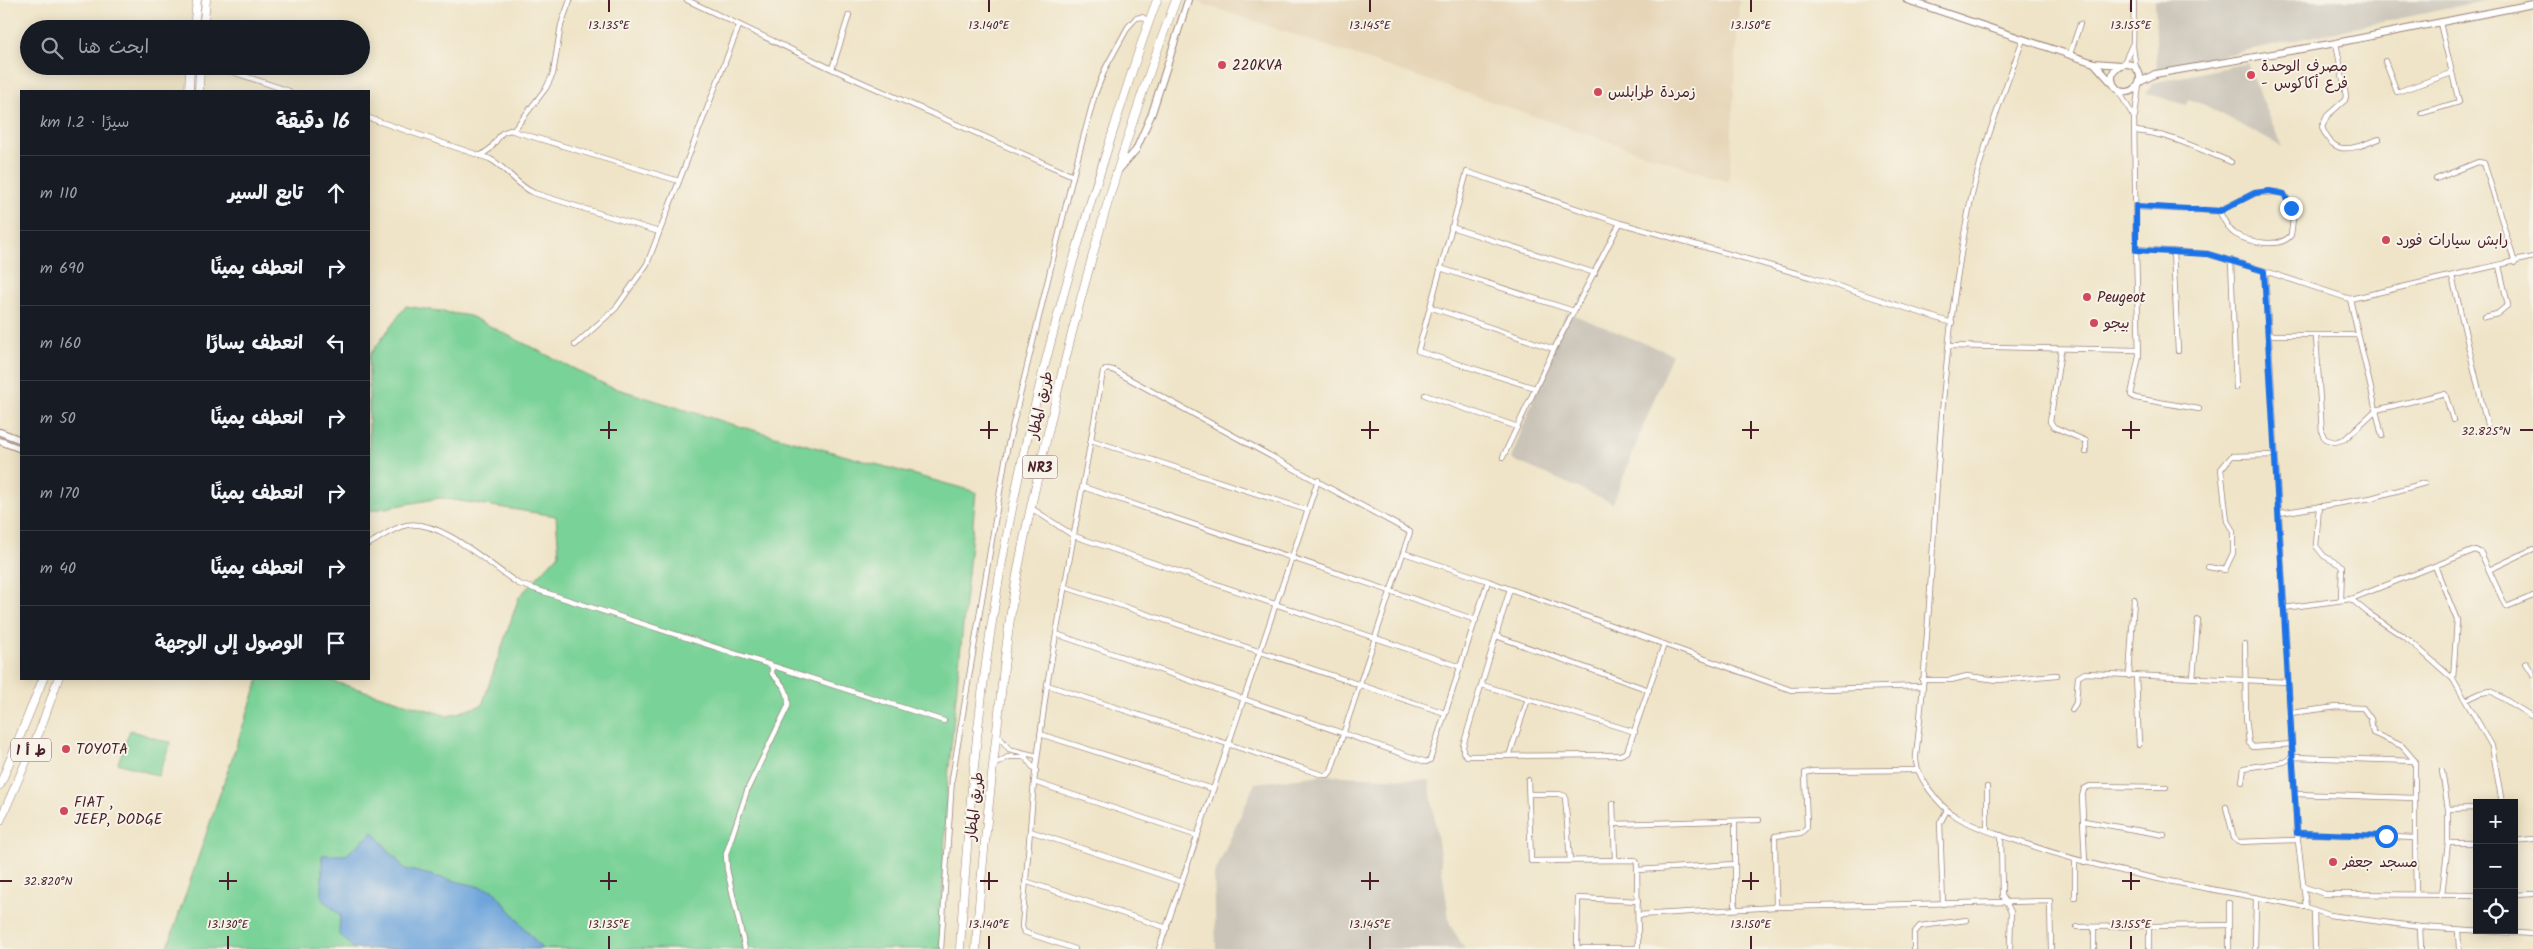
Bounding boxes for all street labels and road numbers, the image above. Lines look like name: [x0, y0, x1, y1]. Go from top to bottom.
street label: طريق المطار: [1021, 369, 1060, 442]
road number: NR3: [1022, 456, 1058, 478]
road number: ط أ 1: [11, 738, 51, 762]
street label: طريق المطار: [959, 770, 991, 843]

